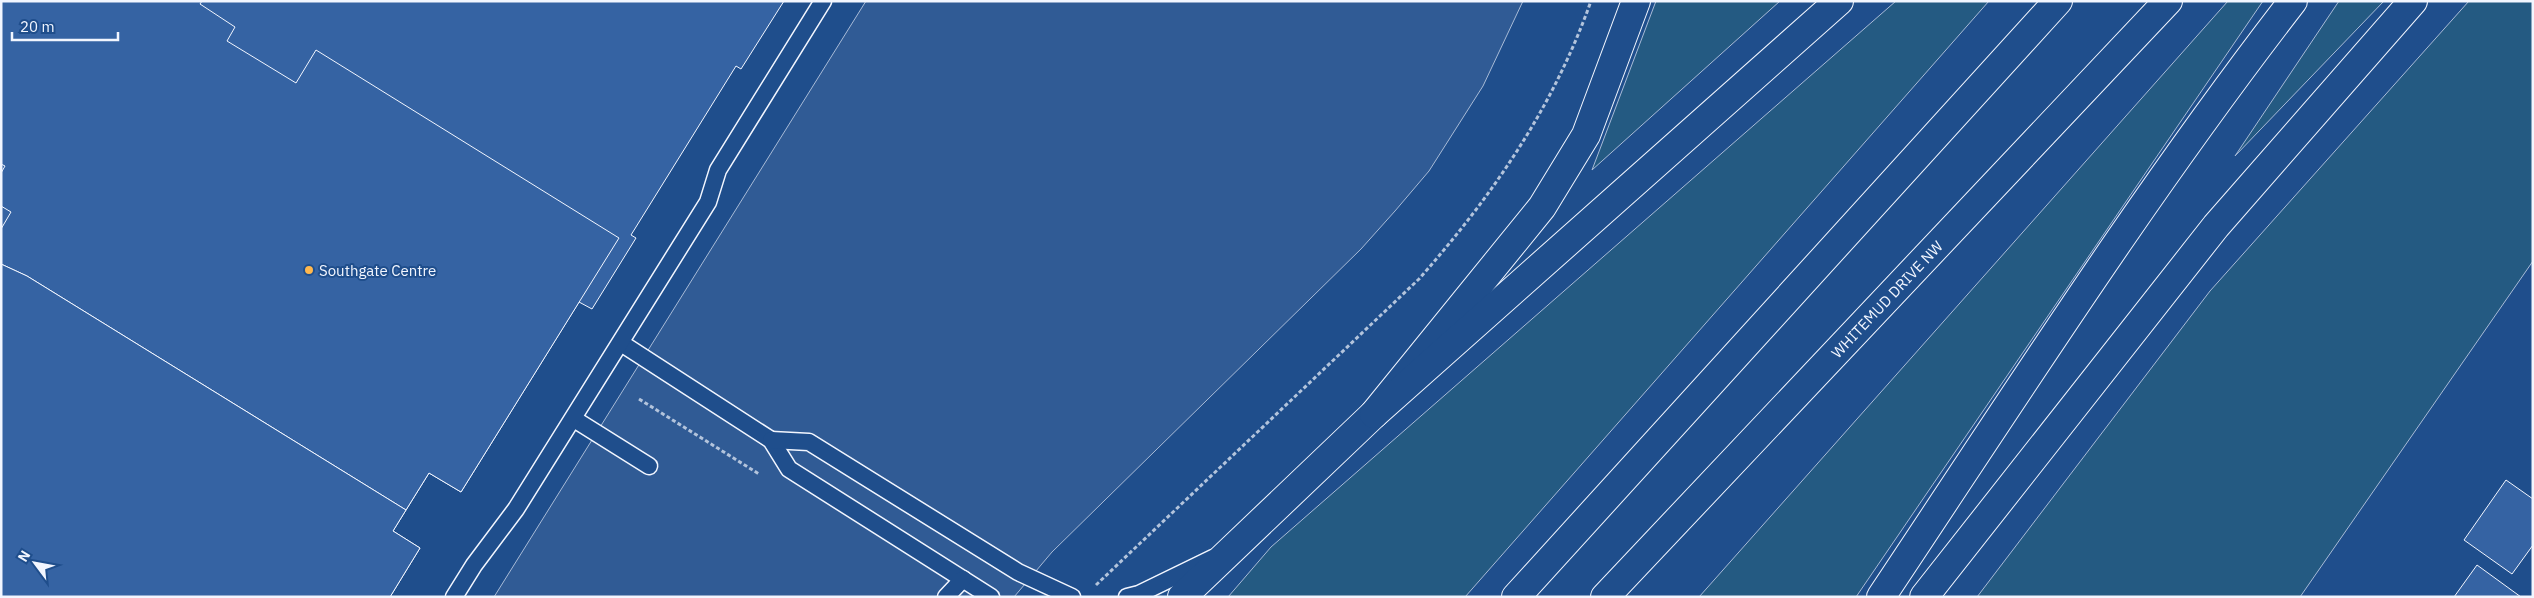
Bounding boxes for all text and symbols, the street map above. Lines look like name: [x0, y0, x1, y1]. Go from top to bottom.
scale bar: [12, 10, 119, 42]
text: 20 m: [20, 17, 55, 36]
street label: WHITEMUD DRIVE NW: [1827, 236, 1947, 362]
place label: Southgate Centre: [319, 261, 436, 280]
marker: Southgate Centre: [303, 264, 315, 276]
north arrow: [10, 538, 60, 588]
text: N: [14, 547, 34, 565]

